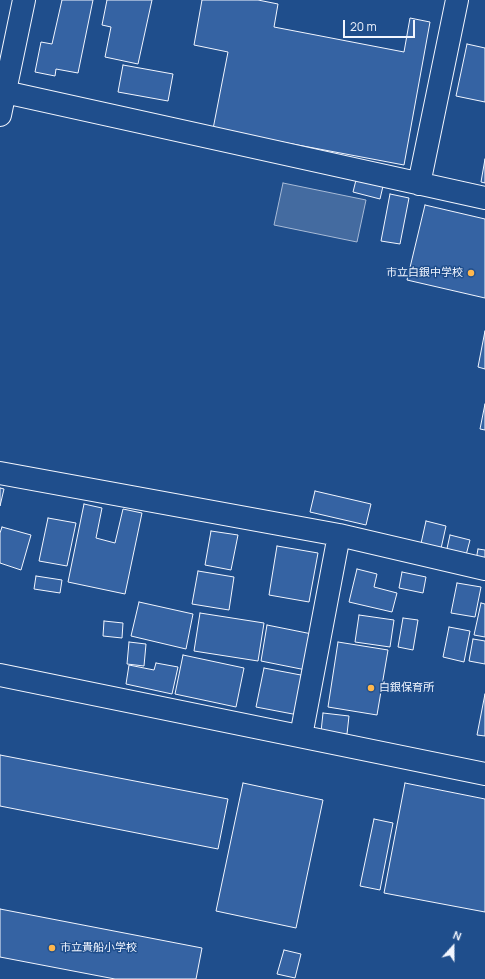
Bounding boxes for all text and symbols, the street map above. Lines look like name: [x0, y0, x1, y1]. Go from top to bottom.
scale bar: [345, 12, 417, 38]
text: 20 m: [350, 18, 377, 35]
place label: 市立白銀中学校: [386, 266, 463, 280]
marker: 市立白銀中学校: [466, 268, 476, 278]
place label: 白銀保育所: [379, 681, 434, 695]
marker: 白銀保育所: [366, 683, 376, 693]
north arrow: [433, 927, 473, 967]
text: N: [451, 927, 464, 944]
place label: 市立貴船小学校: [60, 941, 137, 955]
marker: 市立貴船小学校: [47, 943, 57, 953]

